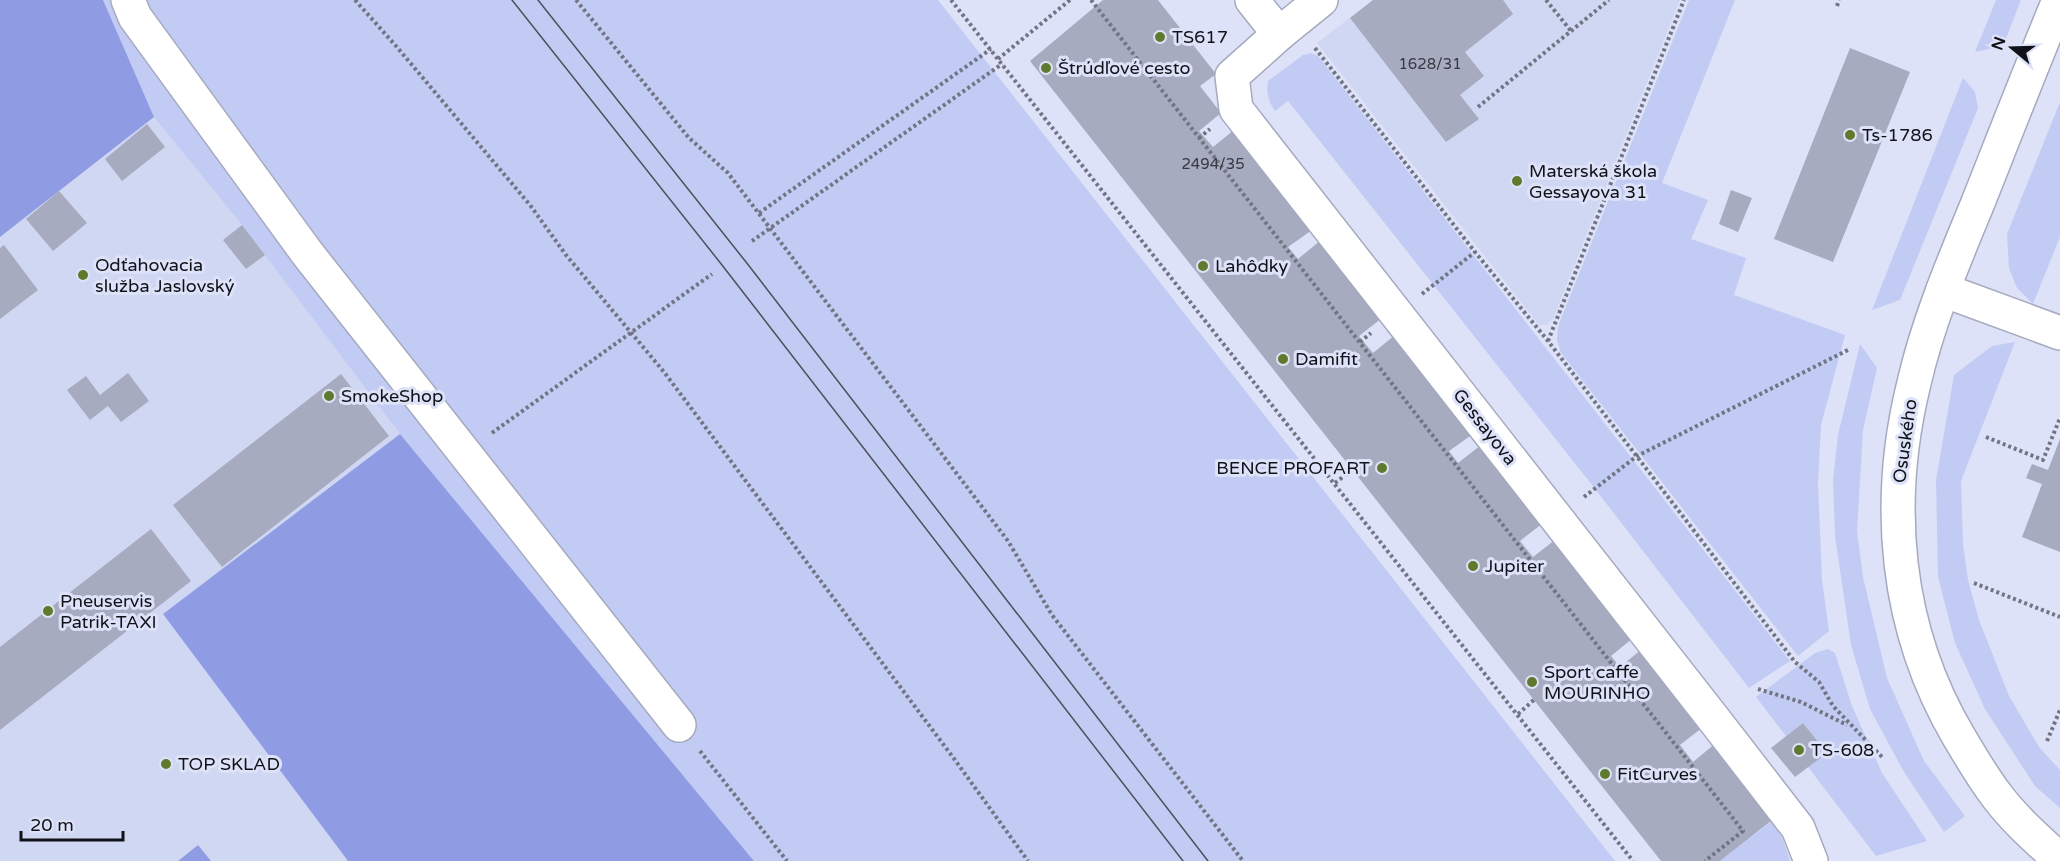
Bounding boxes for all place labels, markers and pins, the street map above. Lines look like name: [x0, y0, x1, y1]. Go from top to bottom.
place label: TS617: [1172, 26, 1228, 48]
marker: TS617: [1153, 30, 1167, 44]
place label: Štrúdľové cesto: [1058, 57, 1190, 79]
marker: Štrúdľové cesto: [1039, 61, 1053, 75]
place label: Ts-1786: [1862, 124, 1933, 146]
marker: Ts-1786: [1843, 128, 1857, 142]
place label: Materská škola Gessayova 31: [1529, 160, 1657, 203]
marker: Materská škola Gessayova 31: [1510, 174, 1524, 188]
place label: Odťahovacia služba Jaslovský: [95, 254, 235, 297]
place label: Lahôdky: [1215, 255, 1289, 277]
marker: Lahôdky: [1196, 259, 1210, 273]
marker: Odťahovacia služba Jaslovský: [76, 268, 90, 282]
place label: Damifit: [1295, 348, 1358, 370]
marker: Damifit: [1276, 352, 1290, 366]
place label: SmokeShop: [341, 385, 443, 407]
marker: SmokeShop: [322, 389, 336, 403]
place label: BENCE PROFART: [1216, 457, 1370, 479]
marker: BENCE PROFART: [1375, 461, 1389, 475]
place label: Jupiter: [1485, 555, 1544, 577]
marker: Jupiter: [1466, 559, 1480, 573]
place label: Pneuservis Patrik-TAXI: [60, 590, 157, 633]
marker: Pneuservis Patrik-TAXI: [41, 604, 55, 618]
place label: Sport caffe MOURINHO: [1544, 661, 1650, 704]
marker: Sport caffe MOURINHO: [1525, 675, 1539, 689]
place label: TS-608: [1811, 739, 1874, 761]
marker: TS-608: [1792, 743, 1806, 757]
place label: TOP SKLAD: [178, 753, 280, 775]
marker: TOP SKLAD: [159, 757, 173, 771]
place label: FitCurves: [1617, 763, 1698, 785]
marker: FitCurves: [1598, 767, 1612, 781]

